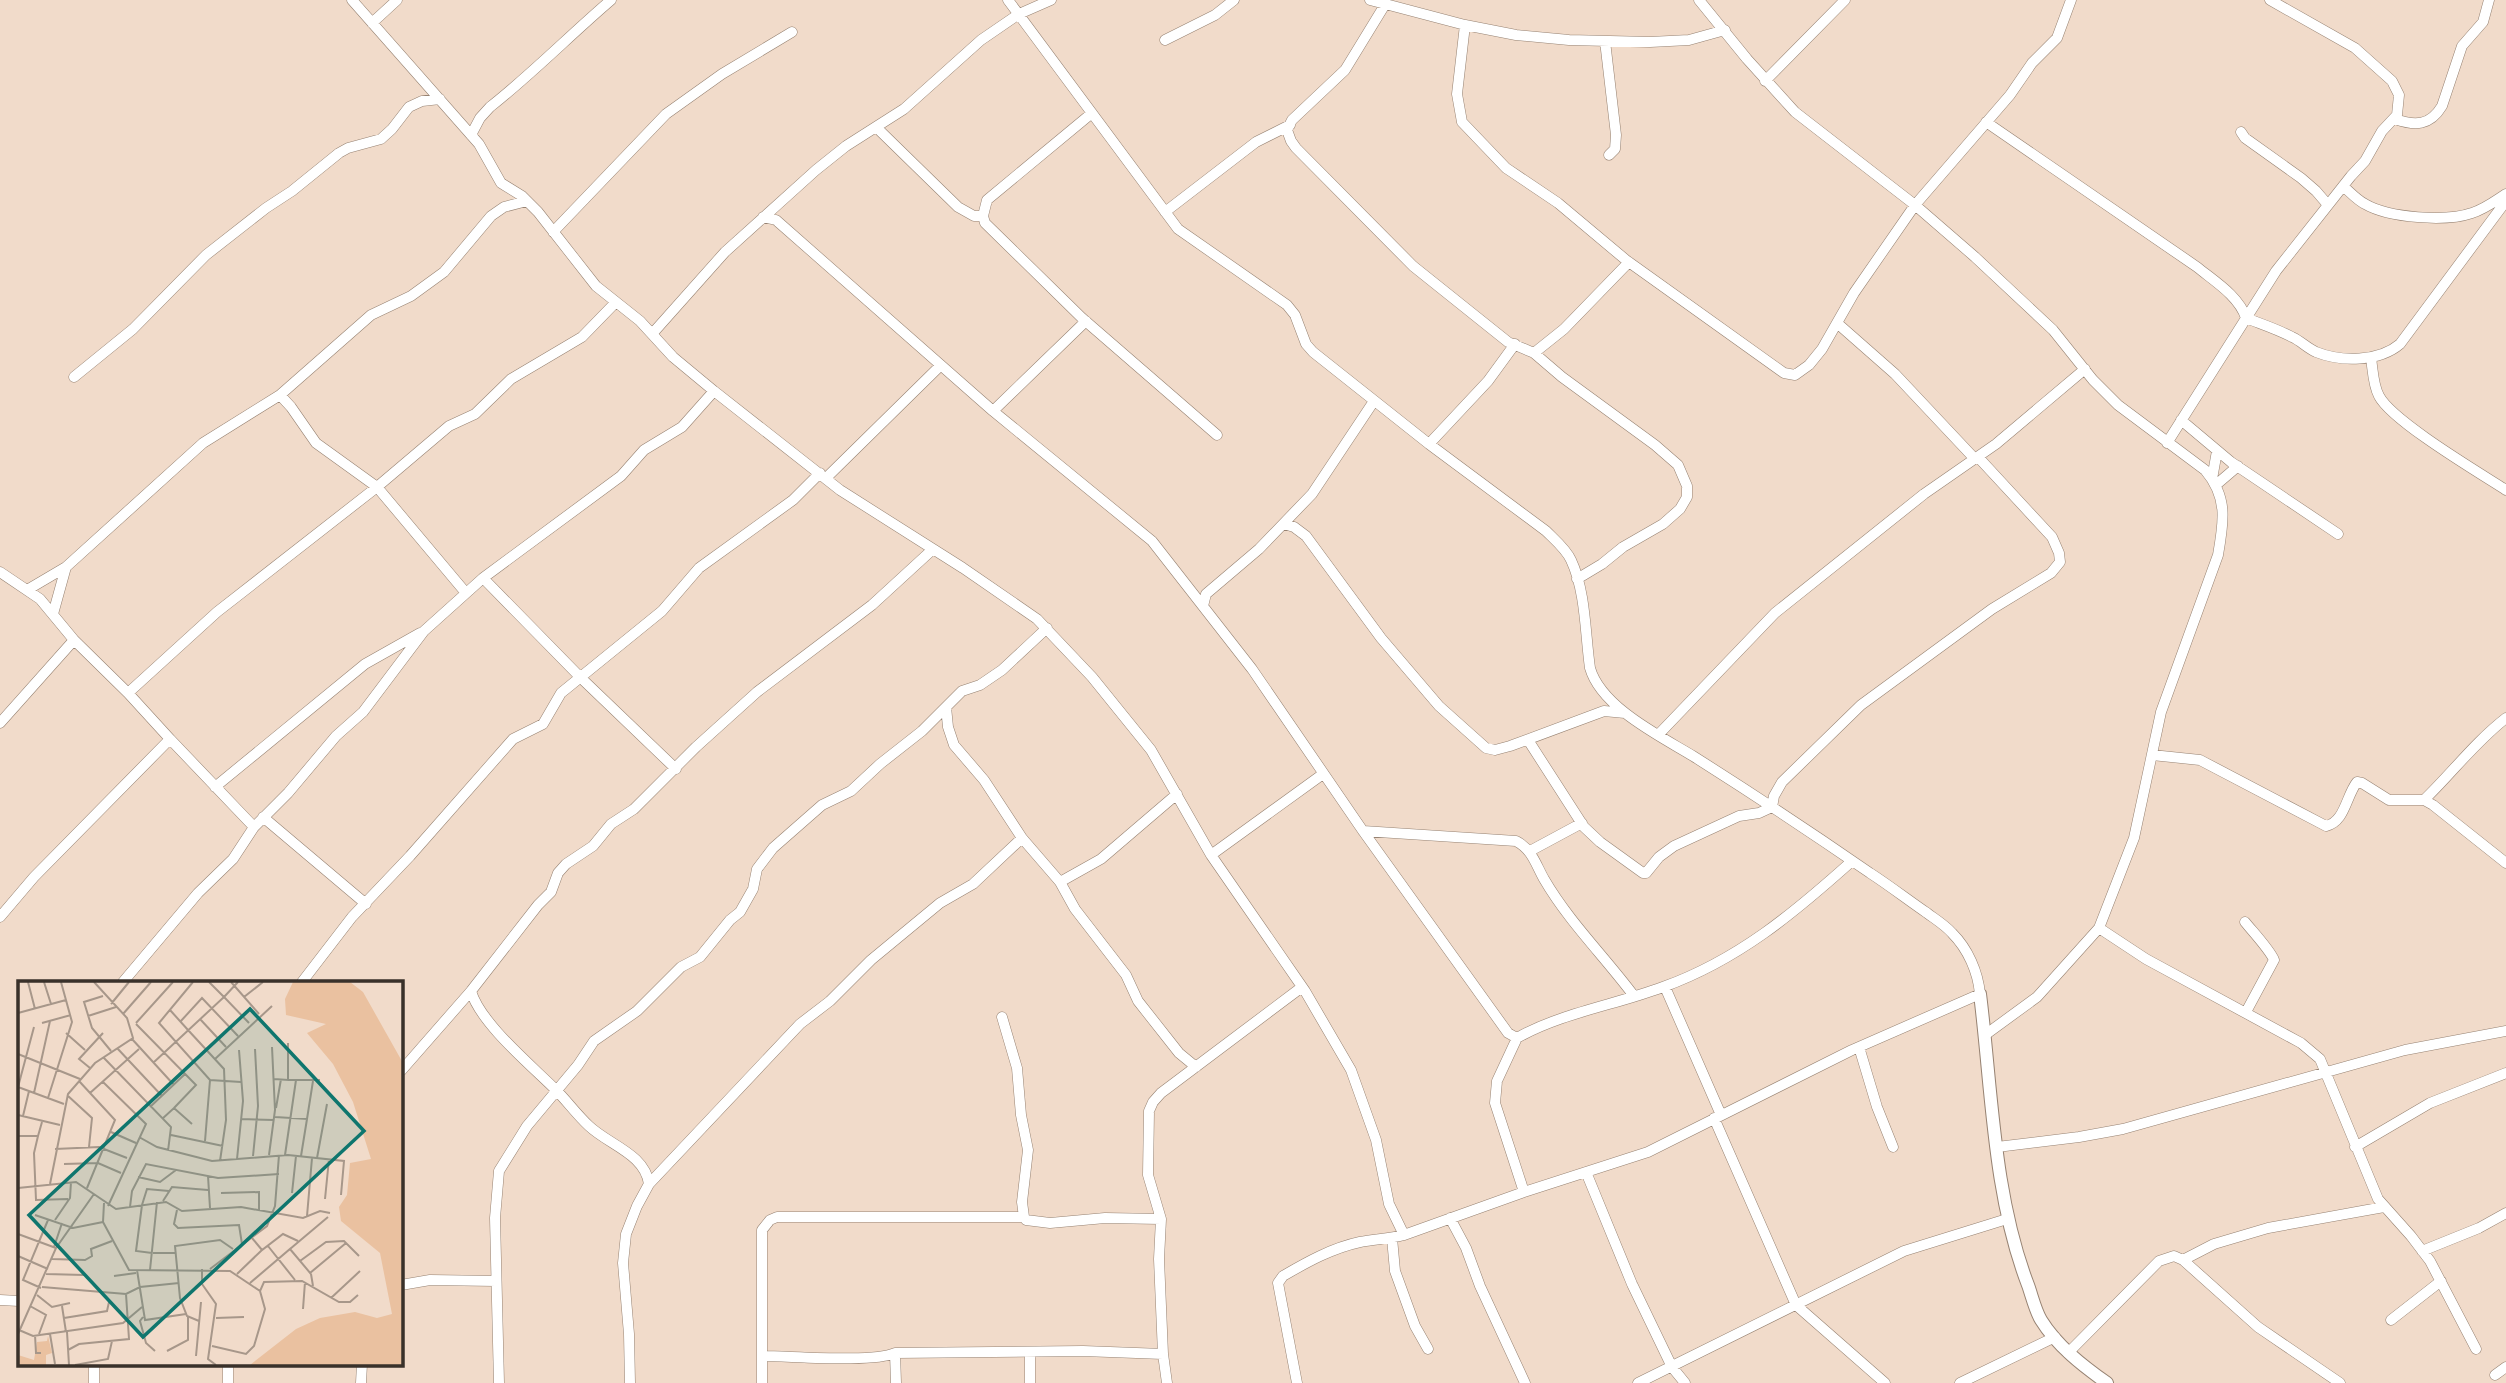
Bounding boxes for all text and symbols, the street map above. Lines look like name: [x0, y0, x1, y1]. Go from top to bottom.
inset map: [18, 981, 402, 1366]

